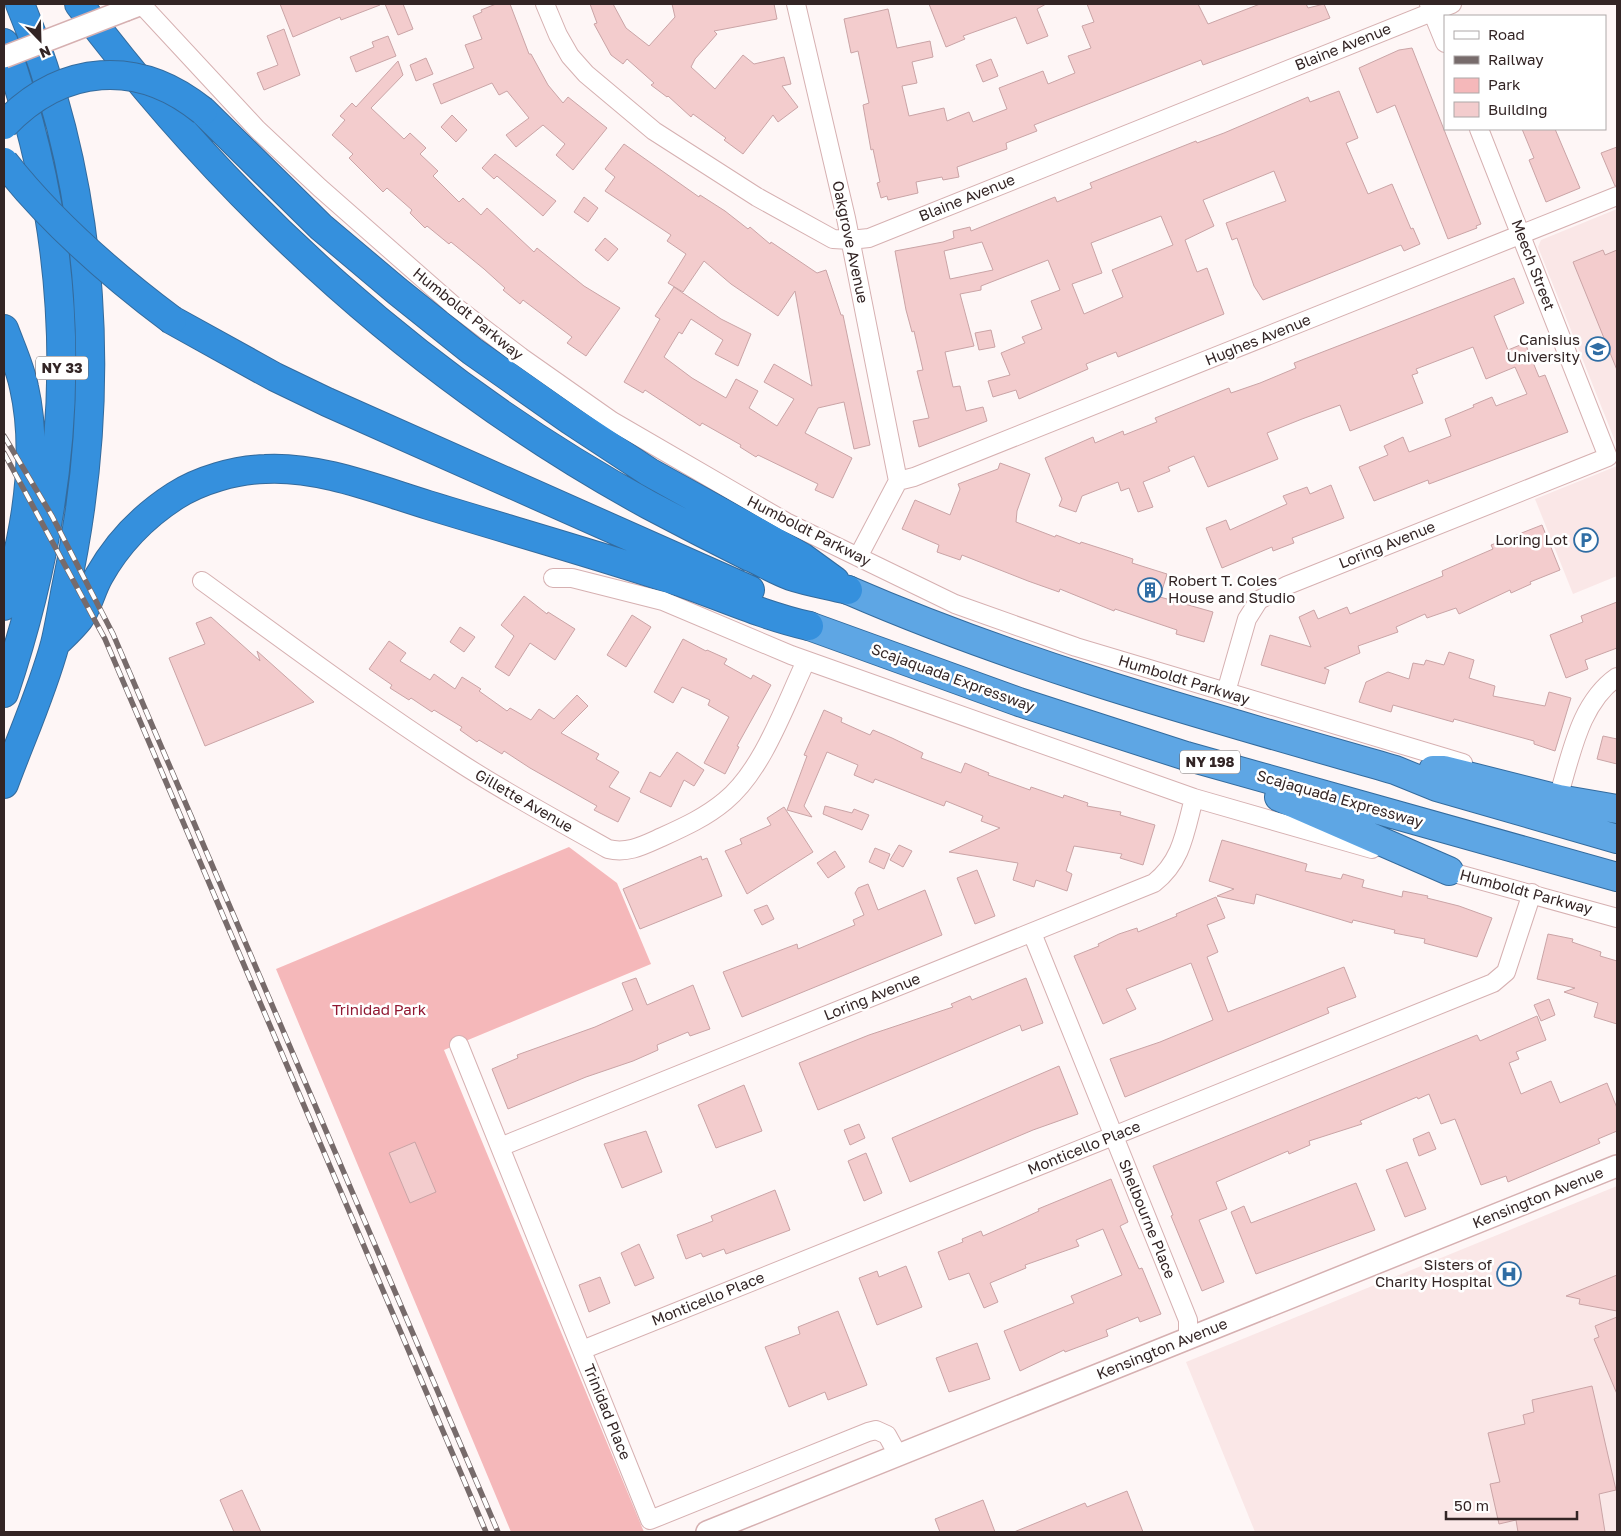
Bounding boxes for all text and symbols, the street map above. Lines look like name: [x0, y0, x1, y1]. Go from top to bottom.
north arrow: [15, 15, 65, 65]
legend: [1444, 15, 1606, 130]
street label: Blaine Avenue: [1292, 19, 1394, 74]
text: Road: [1488, 25, 1525, 43]
text: N: [37, 43, 53, 62]
text: Railway: [1488, 50, 1544, 68]
text: Park: [1488, 75, 1521, 93]
text: Building: [1488, 100, 1548, 118]
street label: Blaine Avenue: [916, 170, 1018, 225]
street label: Oakgrove Avenue: [829, 179, 873, 305]
street label: Meech Street: [1508, 217, 1560, 313]
street label: Humboldt Parkway: [410, 263, 528, 364]
street label: Hughes Avenue: [1202, 310, 1313, 368]
place label: Canisius University: [1506, 330, 1581, 365]
school or university icon: Canisius University: [1585, 336, 1611, 362]
road number: NY 33: [36, 356, 88, 379]
street label: Humboldt Parkway: [744, 491, 875, 569]
street label: Loring Avenue: [1336, 516, 1438, 572]
parking icon: Loring Lot: [1573, 527, 1599, 553]
place label: Loring Lot: [1495, 530, 1568, 548]
place label: Robert T. Coles House and Studio: [1168, 571, 1295, 606]
building icon: Robert T. Coles House and Studio: [1137, 577, 1163, 603]
street label: Scajaquada Expressway: [869, 639, 1038, 715]
street label: Humboldt Parkway: [1116, 650, 1253, 708]
road number: NY 198: [1180, 750, 1240, 774]
street label: Gillette Avenue: [472, 765, 577, 836]
street label: Scajaquada Expressway: [1255, 766, 1426, 831]
street label: Humboldt Parkway: [1458, 865, 1595, 918]
street label: Loring Avenue: [821, 968, 923, 1024]
park label: Trinidad Park: [332, 1000, 427, 1018]
street label: Monticello Place: [1025, 1116, 1143, 1178]
street label: Shelbourne Place: [1116, 1156, 1180, 1281]
street label: Kensington Avenue: [1470, 1163, 1606, 1232]
place label: Sisters of Charity Hospital: [1375, 1255, 1493, 1290]
hospital icon: Sisters of Charity Hospital: [1496, 1261, 1522, 1287]
street label: Monticello Place: [649, 1267, 767, 1329]
street label: Kensington Avenue: [1094, 1314, 1230, 1383]
street label: Trinidad Place: [581, 1361, 635, 1462]
scale bar: [1446, 1488, 1577, 1520]
text: 50 m: [1454, 1496, 1489, 1514]

